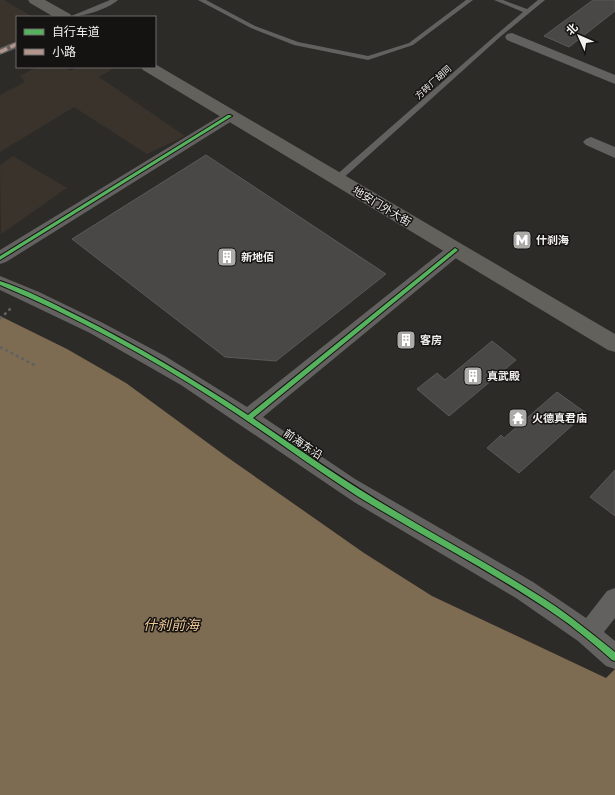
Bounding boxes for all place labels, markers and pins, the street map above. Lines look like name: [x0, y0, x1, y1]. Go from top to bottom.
metro station icon: 什刹海: [511, 229, 533, 251]
place label: 什刹海: [536, 234, 569, 246]
building icon: 新地佰: [216, 246, 238, 268]
place label: 新地佰: [241, 251, 274, 263]
building icon: 客房: [395, 329, 417, 351]
place label: 客房: [420, 334, 442, 346]
building icon: 真武殿: [462, 365, 484, 387]
place label: 真武殿: [487, 370, 520, 382]
temple icon: 火德真君庙: [507, 407, 529, 429]
place label: 火德真君庙: [532, 412, 587, 424]

